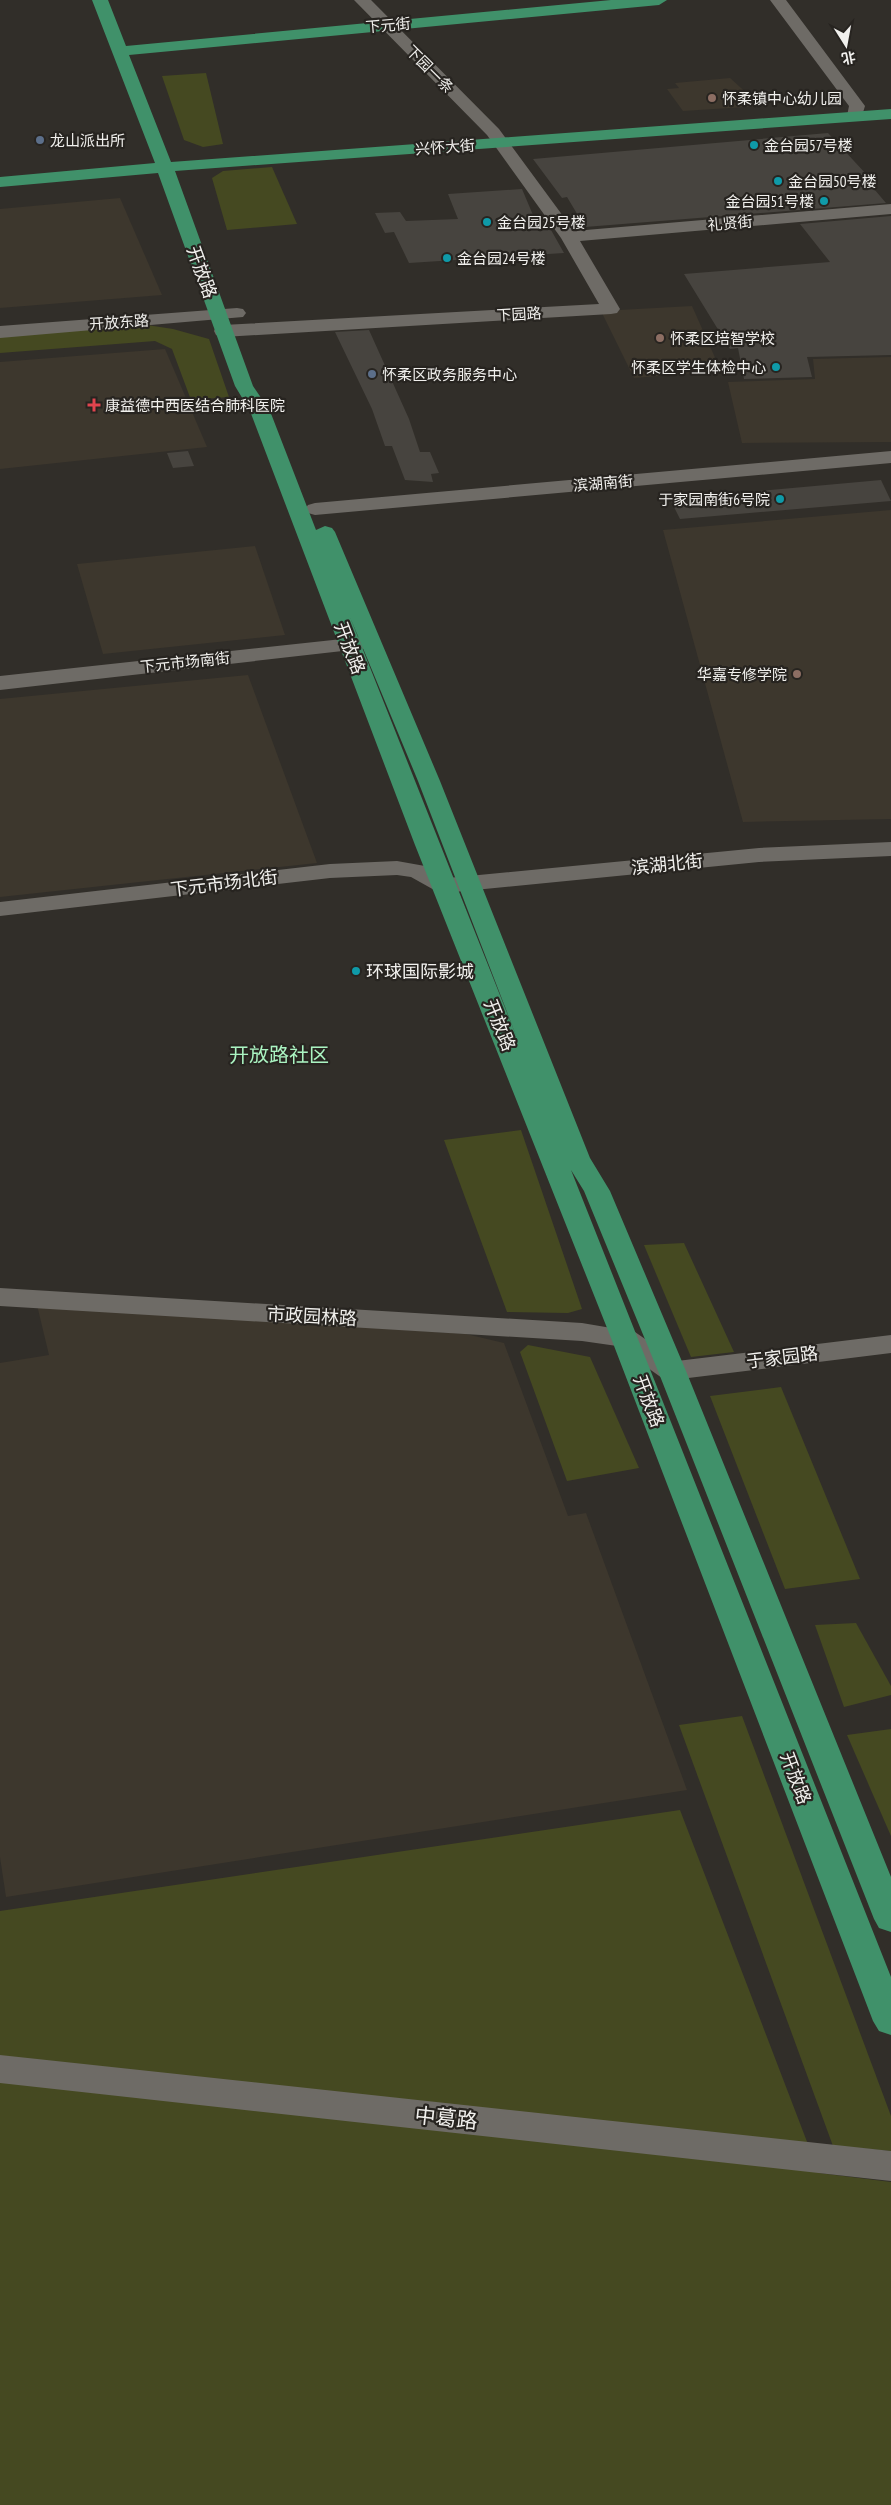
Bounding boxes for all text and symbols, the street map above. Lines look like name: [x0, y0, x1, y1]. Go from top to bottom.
street label: 下元街: [365, 14, 411, 36]
north arrow: [821, 20, 871, 70]
street label: 下园一条: [402, 41, 458, 97]
text: 北: [840, 48, 857, 68]
place label: 怀柔镇中心幼儿园: [722, 89, 842, 108]
marker: 怀柔镇中心幼儿园: [706, 92, 718, 104]
place label: 龙山派出所: [50, 131, 125, 150]
marker: 龙山派出所: [34, 134, 46, 146]
street label: 兴怀大街: [414, 135, 476, 159]
place label: 金台园57号楼: [764, 136, 853, 155]
marker: 金台园57号楼: [748, 139, 760, 151]
place label: 金台园50号楼: [788, 172, 877, 191]
marker: 金台园50号楼: [772, 175, 784, 187]
place label: 金台园51号楼: [725, 192, 814, 211]
marker: 金台园51号楼: [818, 195, 830, 207]
street label: 礼贤街: [707, 212, 753, 234]
place label: 金台园25号楼: [497, 213, 586, 232]
marker: 金台园25号楼: [481, 216, 493, 228]
street label: 开放路: [182, 243, 222, 301]
place label: 金台园24号楼: [457, 249, 546, 268]
marker: 金台园24号楼: [441, 252, 453, 264]
street label: 下园路: [496, 303, 542, 325]
street label: 开放东路: [88, 310, 150, 334]
place label: 怀柔区培智学校: [670, 329, 775, 348]
marker: 怀柔区培智学校: [654, 332, 666, 344]
place label: 怀柔区学生体检中心: [631, 358, 766, 377]
marker: 怀柔区学生体检中心: [770, 361, 782, 373]
place label: 怀柔区政务服务中心: [382, 365, 517, 384]
marker: 怀柔区政务服务中心: [366, 368, 378, 380]
place label: 康益德中西医结合肺科医院: [105, 396, 285, 415]
marker: 康益德中西医结合肺科医院: [87, 398, 101, 412]
street label: 滨湖南街: [572, 471, 634, 495]
place label: 于家园南街6号院: [658, 490, 770, 509]
marker: 于家园南街6号院: [774, 493, 786, 505]
street label: 开放路: [330, 619, 370, 677]
street label: 下元市场南街: [139, 648, 231, 676]
place label: 华嘉专修学院: [697, 665, 787, 684]
marker: 华嘉专修学院: [791, 668, 803, 680]
street label: 滨湖北街: [630, 849, 704, 879]
street label: 下元市场北街: [169, 865, 279, 901]
place label: 环球国际影城: [366, 960, 474, 983]
marker: 环球国际影城: [350, 965, 362, 977]
street label: 开放路: [479, 996, 521, 1054]
district label: 开放路社区: [229, 1042, 329, 1068]
street label: 市政园林路: [266, 1302, 358, 1330]
street label: 于家园路: [745, 1341, 819, 1373]
street label: 开放路: [629, 1372, 669, 1430]
street label: 开放路: [776, 1749, 816, 1807]
street label: 中葛路: [413, 2101, 479, 2135]

